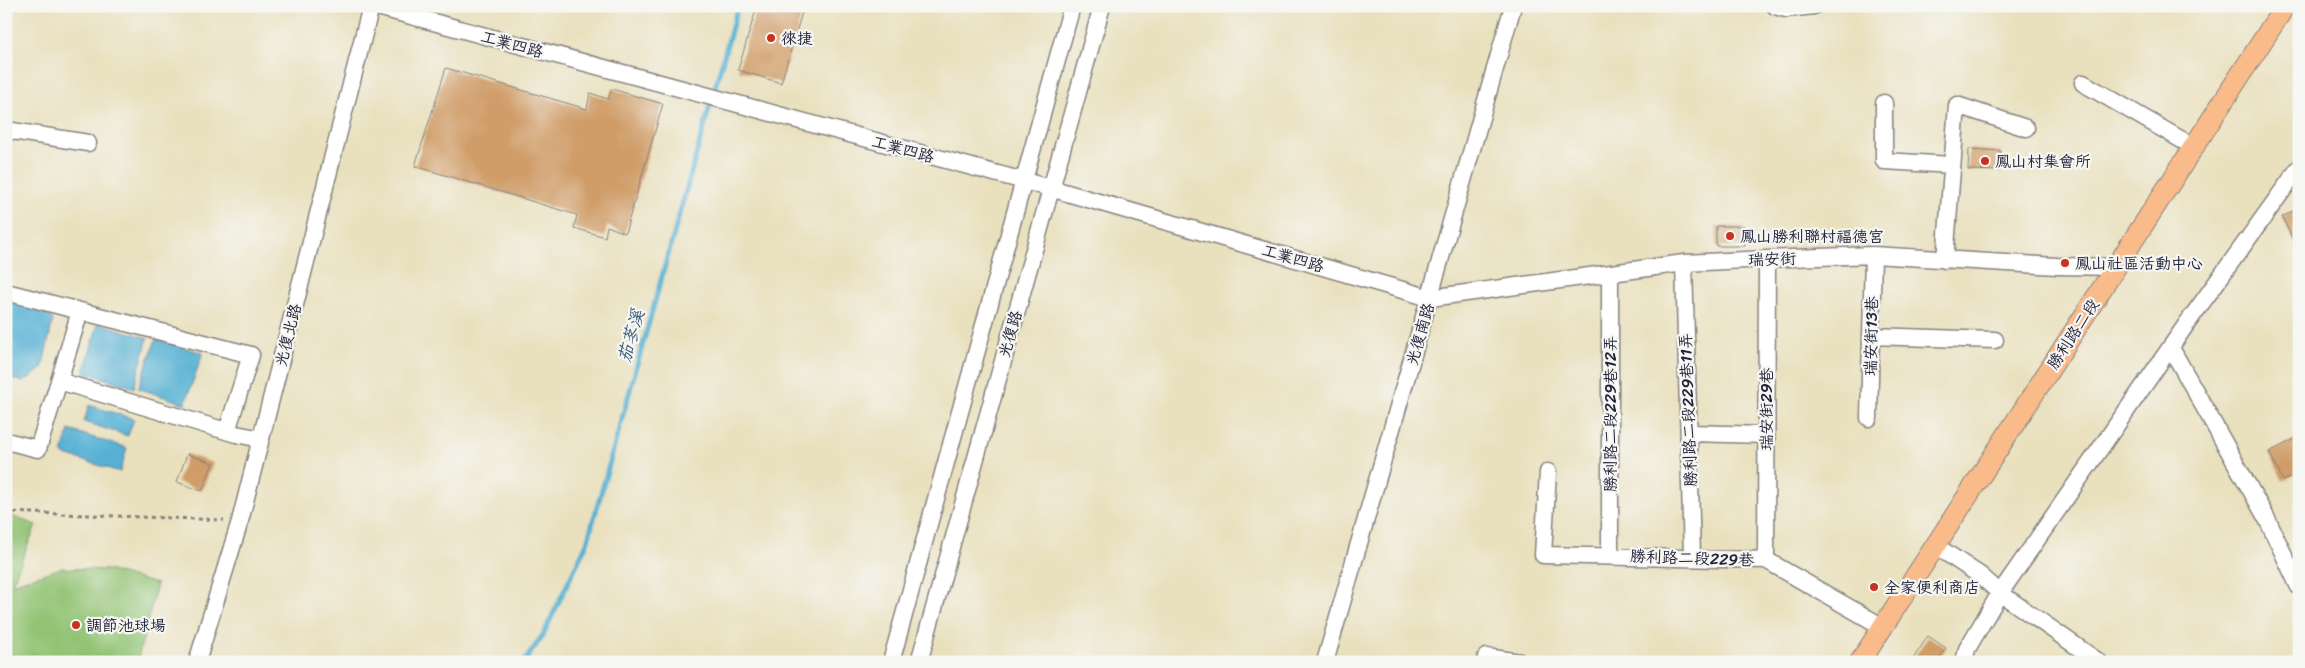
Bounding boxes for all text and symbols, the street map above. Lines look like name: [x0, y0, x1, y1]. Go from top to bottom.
street label: 工業四路: [477, 22, 547, 66]
place label: 徠捷: [781, 24, 813, 53]
marker: 徠捷: [765, 32, 777, 44]
street label: 工業四路: [868, 127, 938, 171]
place label: 鳳山村集會所: [1995, 147, 2091, 176]
marker: 鳳山村集會所: [1979, 155, 1991, 167]
place label: 鳳山勝利聯村福德宮: [1740, 222, 1884, 251]
marker: 鳳山勝利聯村福德宮: [1724, 230, 1736, 242]
street label: 工業四路: [1258, 235, 1328, 281]
street label: 瑞安街: [1748, 244, 1796, 274]
place label: 鳳山社區活動中心: [2075, 249, 2203, 278]
marker: 鳳山社區活動中心: [2059, 257, 2071, 269]
street label: 勝利路二段: [2039, 293, 2107, 375]
street label: 瑞安街13巷: [1856, 296, 1886, 376]
street label: 光復南路: [1397, 299, 1443, 369]
street label: 光復北路: [266, 300, 310, 370]
water label: 茄苳溪: [608, 305, 654, 366]
street label: 光復路: [989, 307, 1031, 361]
street label: 勝利路二段229巷11弄: [1671, 333, 1705, 487]
street label: 勝利路二段229巷12弄: [1596, 336, 1625, 492]
street label: 瑞安街29巷: [1752, 367, 1781, 451]
street label: 勝利路二段229巷: [1629, 541, 1755, 575]
place label: 全家便利商店: [1884, 573, 1980, 602]
marker: 全家便利商店: [1868, 581, 1880, 593]
place label: 調節池球場: [86, 611, 166, 640]
marker: 調節池球場: [70, 619, 82, 631]

